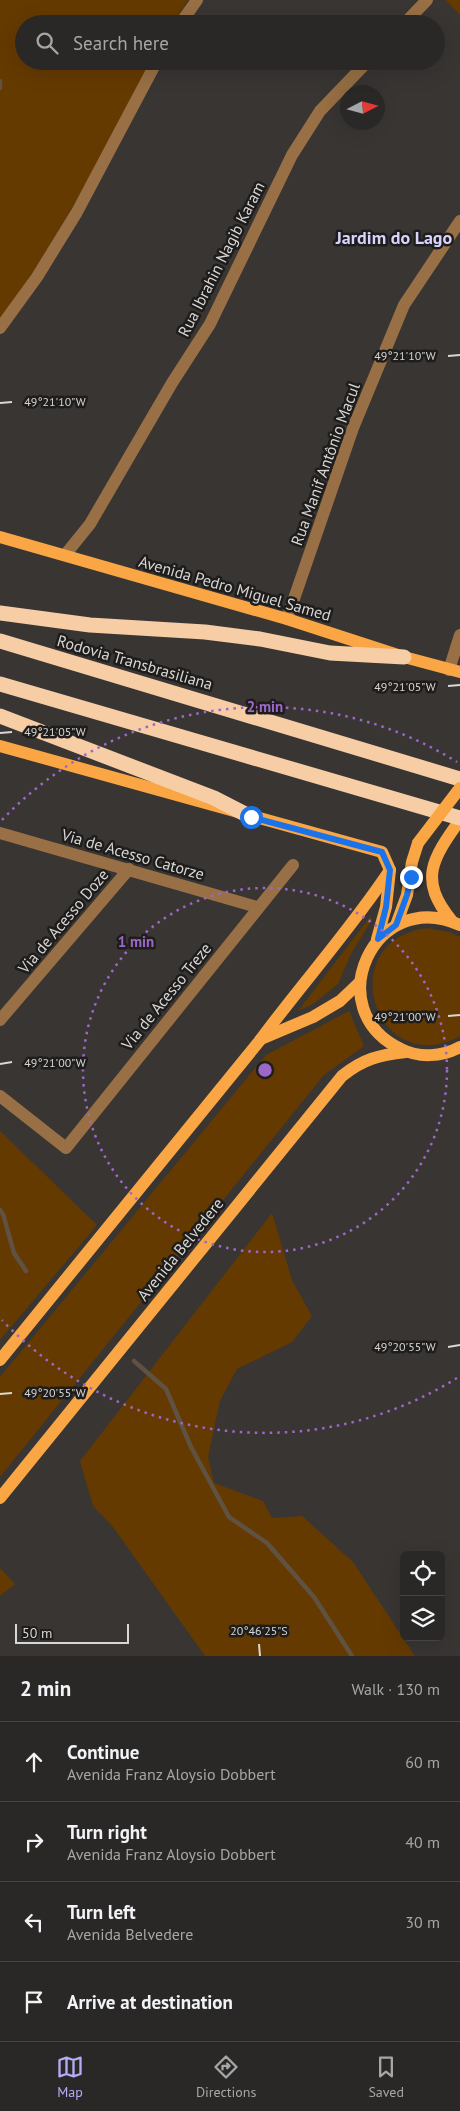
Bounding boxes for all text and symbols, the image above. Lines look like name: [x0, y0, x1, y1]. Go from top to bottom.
search box: [15, 15, 445, 70]
icon: search: [33, 29, 61, 57]
text: Search here: [73, 31, 169, 55]
north arrow: [340, 85, 385, 130]
street label: Rua Ibrahin Nagib Karam: [173, 178, 269, 340]
district label: Jardim do Lago: [335, 226, 452, 249]
text: 49°21'10"W: [374, 348, 436, 363]
street label: Rua Manif Antônio Macul: [286, 380, 364, 548]
text: 49°21'10"W: [24, 394, 86, 409]
street label: Avenida Pedro Miguel Samed: [137, 551, 333, 625]
street label: Rodovia Transbrasiliana: [55, 630, 215, 694]
text: 49°21'05"W: [374, 679, 436, 694]
text: 2 min: [247, 697, 283, 716]
text: 49°21'05"W: [24, 724, 86, 739]
route start: [240, 806, 263, 829]
street label: Via de Acesso Catorze: [58, 824, 207, 884]
street label: Via de Acesso Doze: [13, 865, 113, 978]
route end: [400, 866, 423, 889]
text: 1 min: [118, 932, 154, 951]
street label: Via de Acesso Treze: [116, 939, 215, 1054]
text: 49°21'00"W: [374, 1009, 436, 1024]
text: 49°21'00"W: [24, 1055, 86, 1070]
centre of rings: [256, 1061, 274, 1079]
street label: Avenida Belvedere: [132, 1194, 228, 1304]
text: 49°20'55"W: [374, 1339, 436, 1354]
text: 49°20'55"W: [24, 1385, 86, 1400]
map controls: [400, 1551, 445, 1641]
button: locate: [400, 1551, 445, 1596]
button: layers: [400, 1596, 445, 1641]
scale bar: [15, 1621, 129, 1644]
text: 20°46'25"S: [230, 1623, 288, 1638]
text: 50 m: [22, 1624, 52, 1642]
text: 2 min: [20, 1675, 71, 1702]
text: Walk · 130 m: [351, 1679, 440, 1699]
text: Continue: [67, 1740, 139, 1764]
icon: ahead: [20, 1748, 48, 1776]
text: 60 m: [405, 1752, 440, 1772]
text: Avenida Franz Aloysio Dobbert: [67, 1764, 276, 1784]
text: Turn right: [67, 1820, 147, 1844]
icon: right: [20, 1828, 48, 1856]
text: 40 m: [405, 1832, 440, 1852]
text: Avenida Franz Aloysio Dobbert: [67, 1844, 276, 1864]
text: Turn left: [67, 1900, 136, 1924]
icon: left: [20, 1908, 48, 1936]
text: 30 m: [405, 1912, 440, 1932]
text: Avenida Belvedere: [67, 1924, 193, 1944]
icon: arrive: [20, 1988, 48, 2016]
text: Arrive at destination: [67, 1990, 233, 2014]
tab: Map: [56, 2053, 84, 2101]
tab: Directions: [196, 2053, 256, 2101]
tab: Saved: [368, 2053, 404, 2101]

